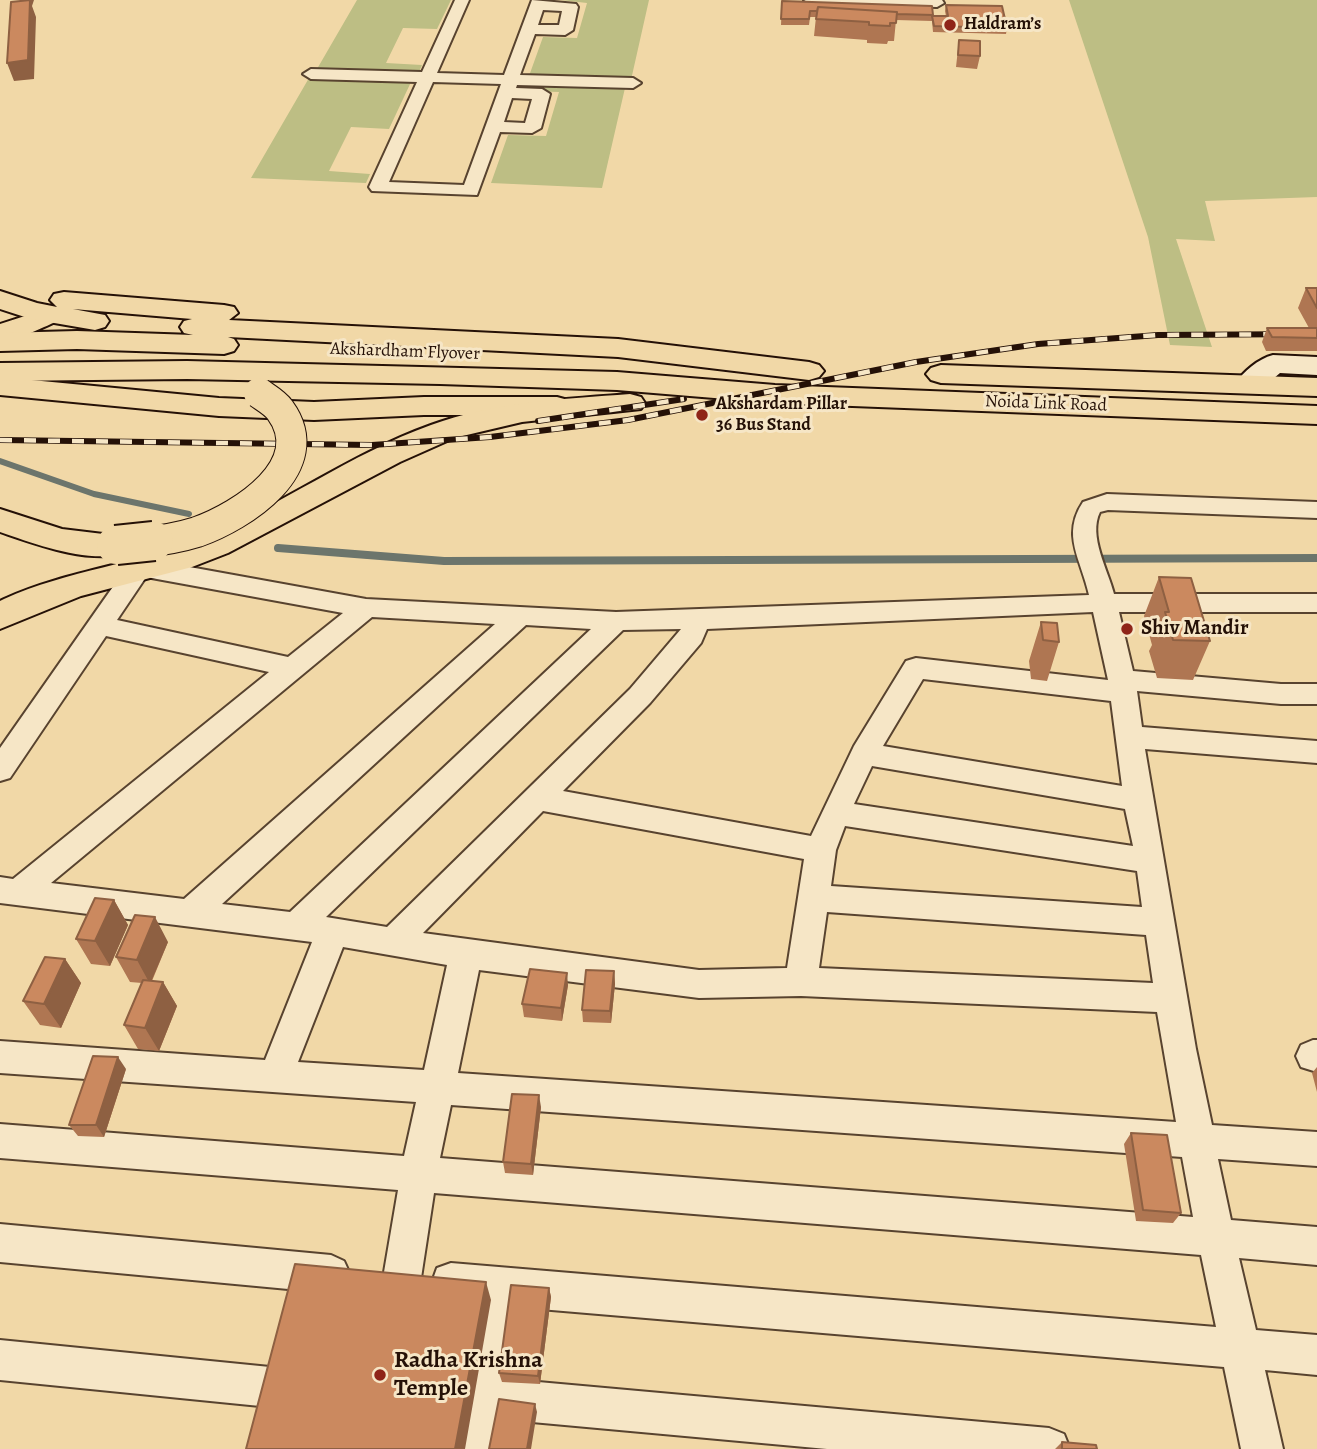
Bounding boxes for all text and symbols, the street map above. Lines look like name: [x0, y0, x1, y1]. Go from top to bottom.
place label: Haldram’s: [964, 14, 1041, 36]
marker: Haldram’s: [942, 17, 958, 33]
street label: Akshardham Flyover: [330, 339, 480, 365]
street label: Noida Link Road: [985, 391, 1107, 417]
place label: Akshardam Pillar 36 Bus Stand: [716, 394, 847, 436]
marker: Akshardam Pillar 36 Bus Stand: [694, 407, 710, 423]
place label: Shiv Mandir: [1141, 616, 1249, 642]
marker: Shiv Mandir: [1119, 621, 1135, 637]
place label: Radha Krishna Temple: [394, 1347, 543, 1403]
marker: Radha Krishna Temple: [372, 1367, 388, 1383]

